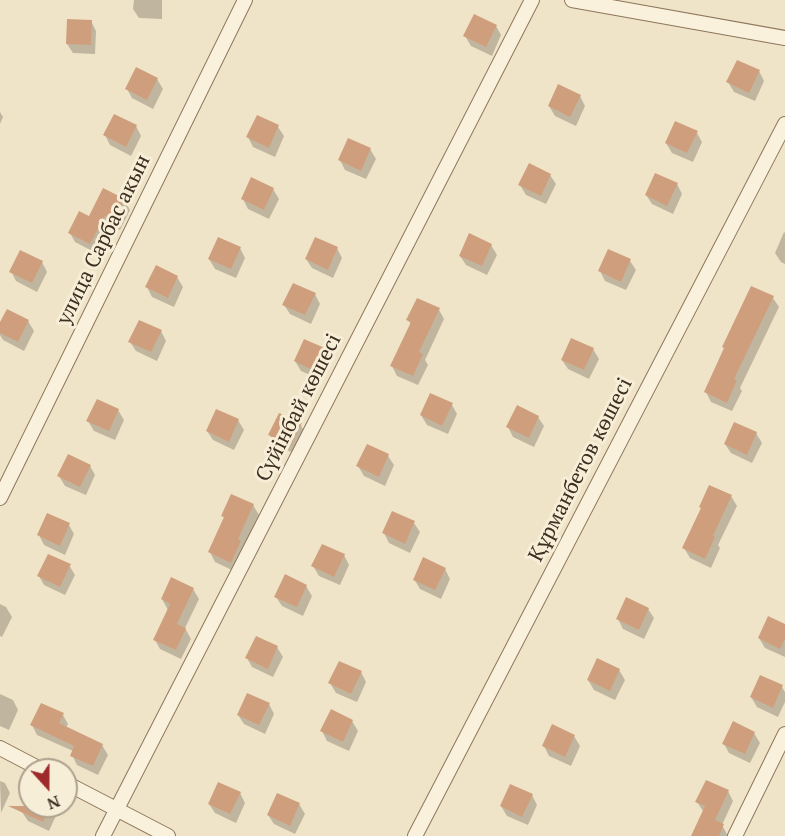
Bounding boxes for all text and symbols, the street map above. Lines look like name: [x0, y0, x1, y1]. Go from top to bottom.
street label: улица Сарбас акын: [52, 151, 156, 329]
street label: Сүйінбай көшесі: [251, 330, 347, 486]
street label: Құрманбетов көшесі: [524, 374, 638, 566]
north arrow: [18, 758, 78, 818]
text: N: [44, 790, 63, 815]

